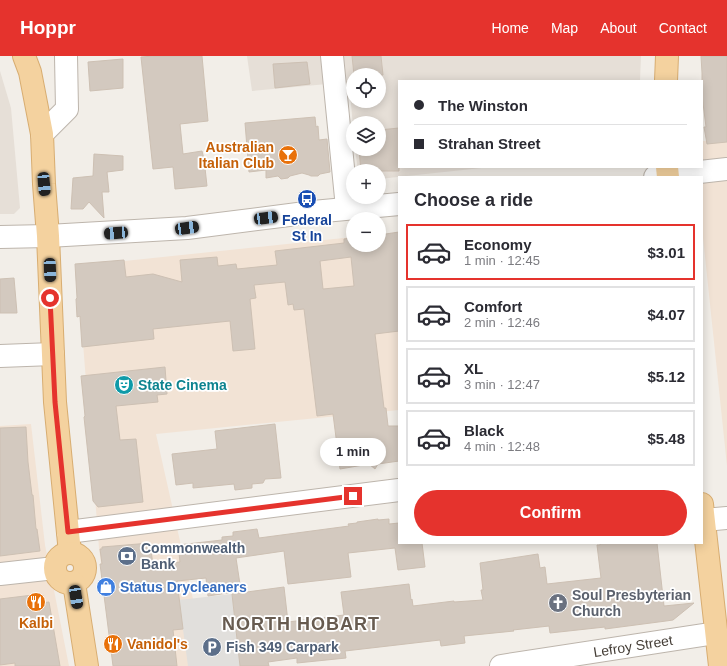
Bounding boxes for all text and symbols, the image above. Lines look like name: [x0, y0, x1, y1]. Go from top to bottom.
text: Hoppr: [20, 17, 76, 38]
text: Home: [492, 20, 529, 36]
text: Map: [551, 20, 578, 36]
text: About: [600, 20, 637, 36]
text: Contact: [659, 20, 707, 36]
map controls: [346, 68, 386, 252]
button: locate: [346, 68, 386, 108]
text: The Winston: [438, 97, 528, 114]
button: layers: [346, 116, 386, 156]
text: Strahan Street: [438, 135, 541, 152]
place label: Australian Italian Club: [199, 139, 274, 171]
bar icon: Australian Italian Club: [277, 144, 299, 166]
button: +: [346, 164, 386, 204]
car: [37, 172, 51, 196]
bus stop icon: Federal St In: [296, 188, 318, 210]
text: Choose a ride: [414, 190, 533, 210]
car: [253, 211, 279, 225]
place label: Federal St In: [282, 212, 332, 244]
button: −: [346, 212, 386, 252]
car: [174, 220, 200, 236]
car: [104, 226, 128, 240]
icon: car: [416, 234, 452, 270]
text: Economy: [464, 236, 532, 253]
text: $3.01: [647, 244, 685, 261]
text: 1 min · 12:45: [464, 253, 540, 268]
car: [44, 258, 56, 282]
route start: [41, 289, 59, 307]
icon: car: [416, 296, 452, 332]
text: Comfort: [464, 298, 522, 315]
text: $4.07: [647, 306, 685, 323]
text: 2 min · 12:46: [464, 315, 540, 330]
icon: car: [416, 358, 452, 394]
text: XL: [464, 360, 483, 377]
text: $5.12: [647, 368, 685, 385]
theatre icon: State Cinema: [113, 374, 135, 396]
place label: State Cinema: [138, 377, 227, 393]
text: 3 min · 12:47: [464, 377, 540, 392]
icon: car: [416, 420, 452, 456]
text: Black: [464, 422, 504, 439]
text: $5.48: [647, 430, 685, 447]
callout: 1 min: [320, 438, 386, 466]
text: 4 min · 12:48: [464, 439, 540, 454]
text: 1 min: [336, 444, 370, 459]
route end: [344, 487, 362, 505]
button: Confirm: [414, 490, 687, 536]
place label: Commonwealth Bank: [141, 540, 245, 572]
bank icon: Commonwealth Bank: [116, 545, 138, 567]
shop icon: Status Drycleaners: [95, 576, 117, 598]
place label: Status Drycleaners: [120, 579, 247, 595]
car: [68, 584, 84, 610]
place label: Soul Presbyterian Church: [572, 587, 691, 619]
restaurant icon: Kalbi: [25, 591, 47, 613]
church icon: Soul Presbyterian Church: [547, 592, 569, 614]
district label: NORTH HOBART: [222, 614, 380, 634]
place label: Kalbi: [19, 615, 53, 631]
street label: Lefroy Street: [592, 632, 674, 660]
restaurant icon: Vanidol's: [102, 633, 124, 655]
place label: Vanidol's: [127, 636, 188, 652]
parking icon: Fish 349 Carpark: [201, 636, 223, 658]
place label: Fish 349 Carpark: [226, 639, 339, 655]

